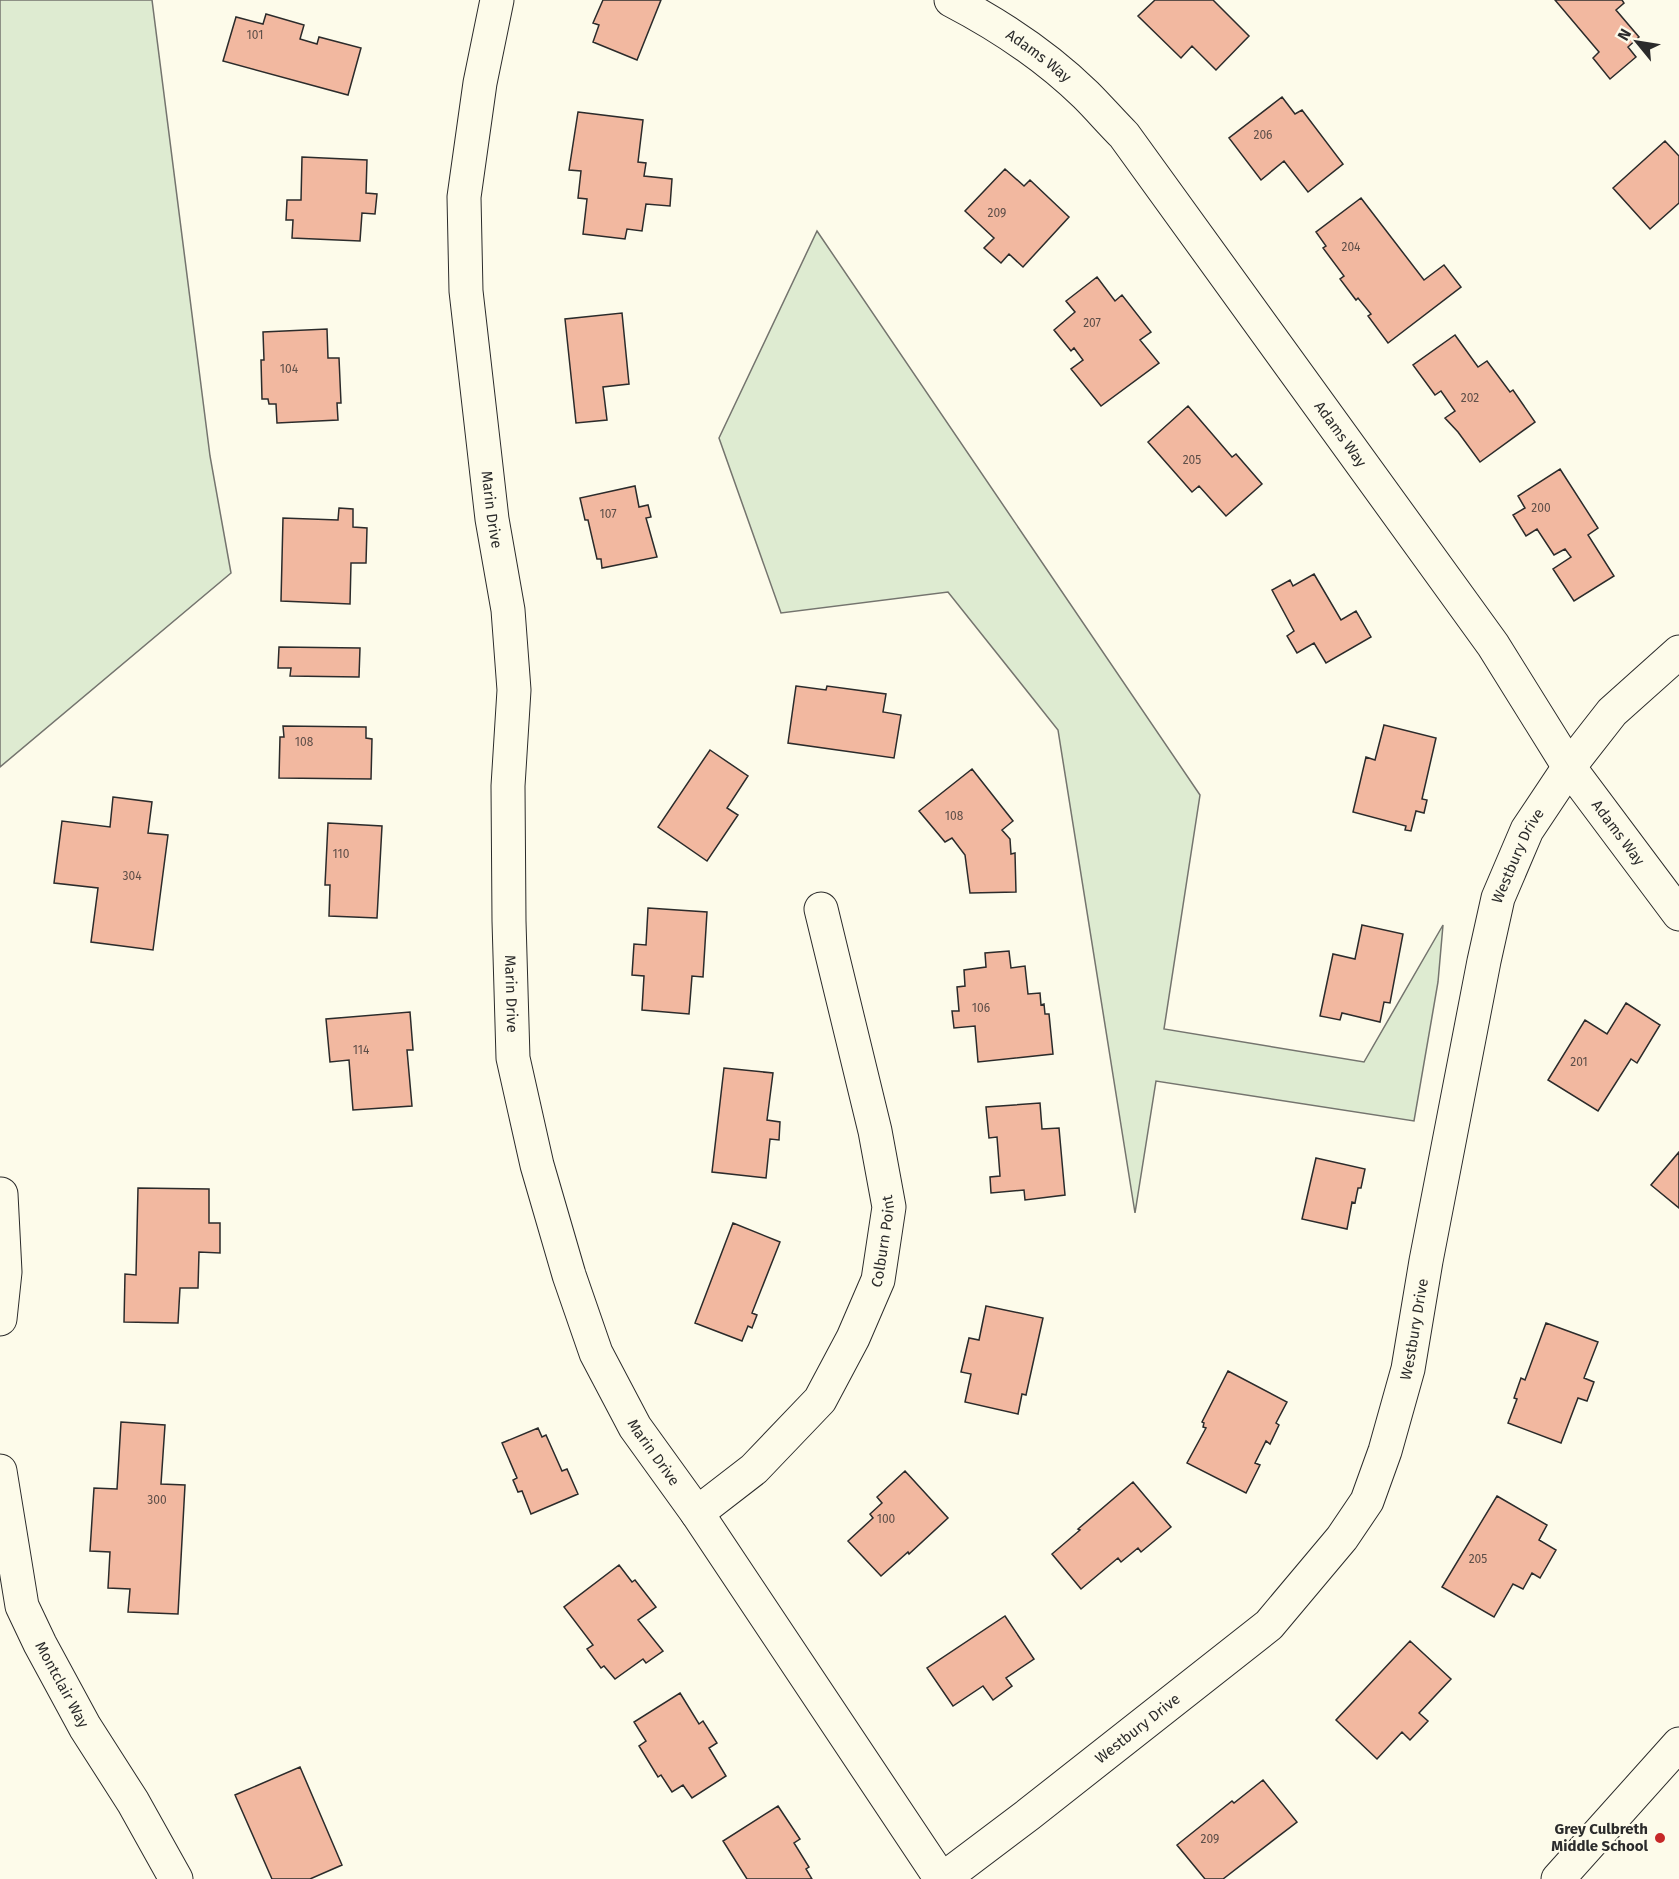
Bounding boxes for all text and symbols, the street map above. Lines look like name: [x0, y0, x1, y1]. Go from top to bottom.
north arrow: [1607, 12, 1667, 72]
street label: Adams Way: [1003, 25, 1075, 86]
text: N: [1614, 25, 1635, 44]
house number: 101: [247, 28, 263, 42]
house number: 206: [1253, 128, 1273, 142]
house number: 209: [988, 206, 1006, 220]
house number: 204: [1341, 240, 1361, 254]
house number: 207: [1083, 316, 1101, 330]
house number: 104: [280, 362, 299, 376]
house number: 202: [1461, 391, 1479, 405]
street label: Adams Way: [1311, 398, 1371, 471]
house number: 205: [1183, 453, 1201, 467]
street label: Marin Drive: [478, 470, 506, 550]
house number: 200: [1531, 501, 1551, 515]
house number: 107: [600, 507, 616, 521]
house number: 108: [295, 735, 314, 749]
street label: Adams Way: [1588, 796, 1649, 869]
street label: Westbury Drive: [1488, 805, 1548, 906]
house number: 108: [945, 809, 964, 823]
house number: 110: [333, 847, 350, 861]
house number: 304: [122, 869, 142, 883]
street label: Marin Drive: [501, 955, 521, 1033]
house number: 106: [972, 1001, 990, 1015]
house number: 114: [353, 1043, 370, 1057]
house number: 201: [1570, 1055, 1588, 1069]
street label: Colburn Point: [867, 1193, 898, 1290]
street label: Westbury Drive: [1396, 1277, 1432, 1382]
street label: Marin Drive: [624, 1416, 683, 1489]
house number: 300: [147, 1493, 167, 1507]
house number: 100: [877, 1512, 896, 1526]
house number: 205: [1469, 1552, 1487, 1566]
street label: Montclair Way: [31, 1638, 93, 1731]
street label: Westbury Drive: [1092, 1690, 1184, 1767]
place label: Grey Culbreth Middle School: [1551, 1820, 1649, 1855]
marker: Grey Culbreth Middle School: [1653, 1831, 1667, 1845]
house number: 209: [1201, 1832, 1219, 1846]

